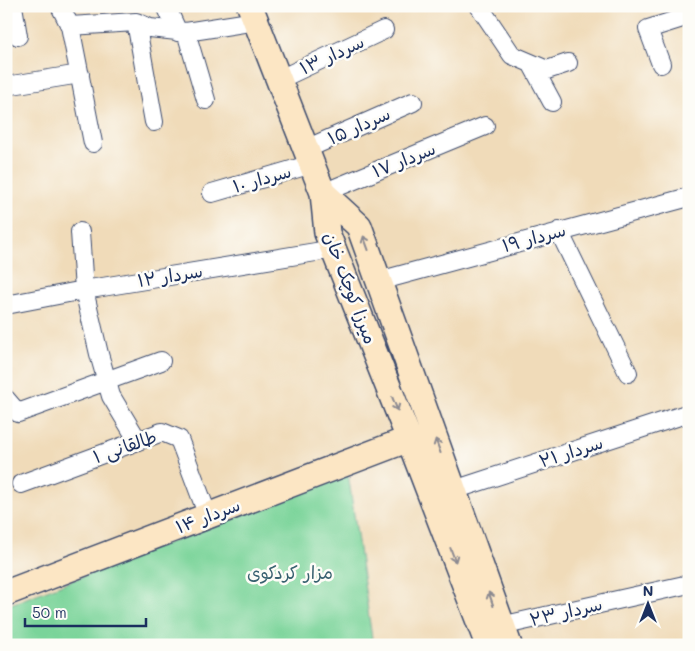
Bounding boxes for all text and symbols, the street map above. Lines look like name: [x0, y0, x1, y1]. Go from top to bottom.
street label: سردار ۱۳: [296, 29, 368, 79]
street label: سردار ۱۵: [324, 101, 394, 149]
street label: سردار ۱۷: [368, 136, 439, 183]
street label: سردار ۱۰: [230, 158, 294, 198]
street label: سردار ۱۹: [499, 217, 568, 257]
street label: میرزا کوچک خان: [318, 228, 383, 347]
one-way arrow: [361, 236, 370, 251]
street label: سردار ۱۲: [135, 258, 204, 292]
one-way arrow: [391, 396, 400, 411]
street label: طالقانی ۱: [90, 424, 160, 468]
street label: سردار ۲۱: [536, 429, 606, 473]
one-way arrow: [433, 438, 442, 454]
street label: سردار ۱۴: [172, 492, 243, 538]
one-way arrow: [450, 548, 459, 563]
park label: مزار کردکوی: [247, 560, 333, 584]
north arrow: [622, 578, 672, 628]
text: N: [643, 581, 653, 600]
one-way arrow: [486, 591, 496, 607]
street label: سردار ۲۳: [527, 591, 605, 631]
scale bar: [25, 596, 146, 628]
text: 50 m: [32, 602, 67, 622]

